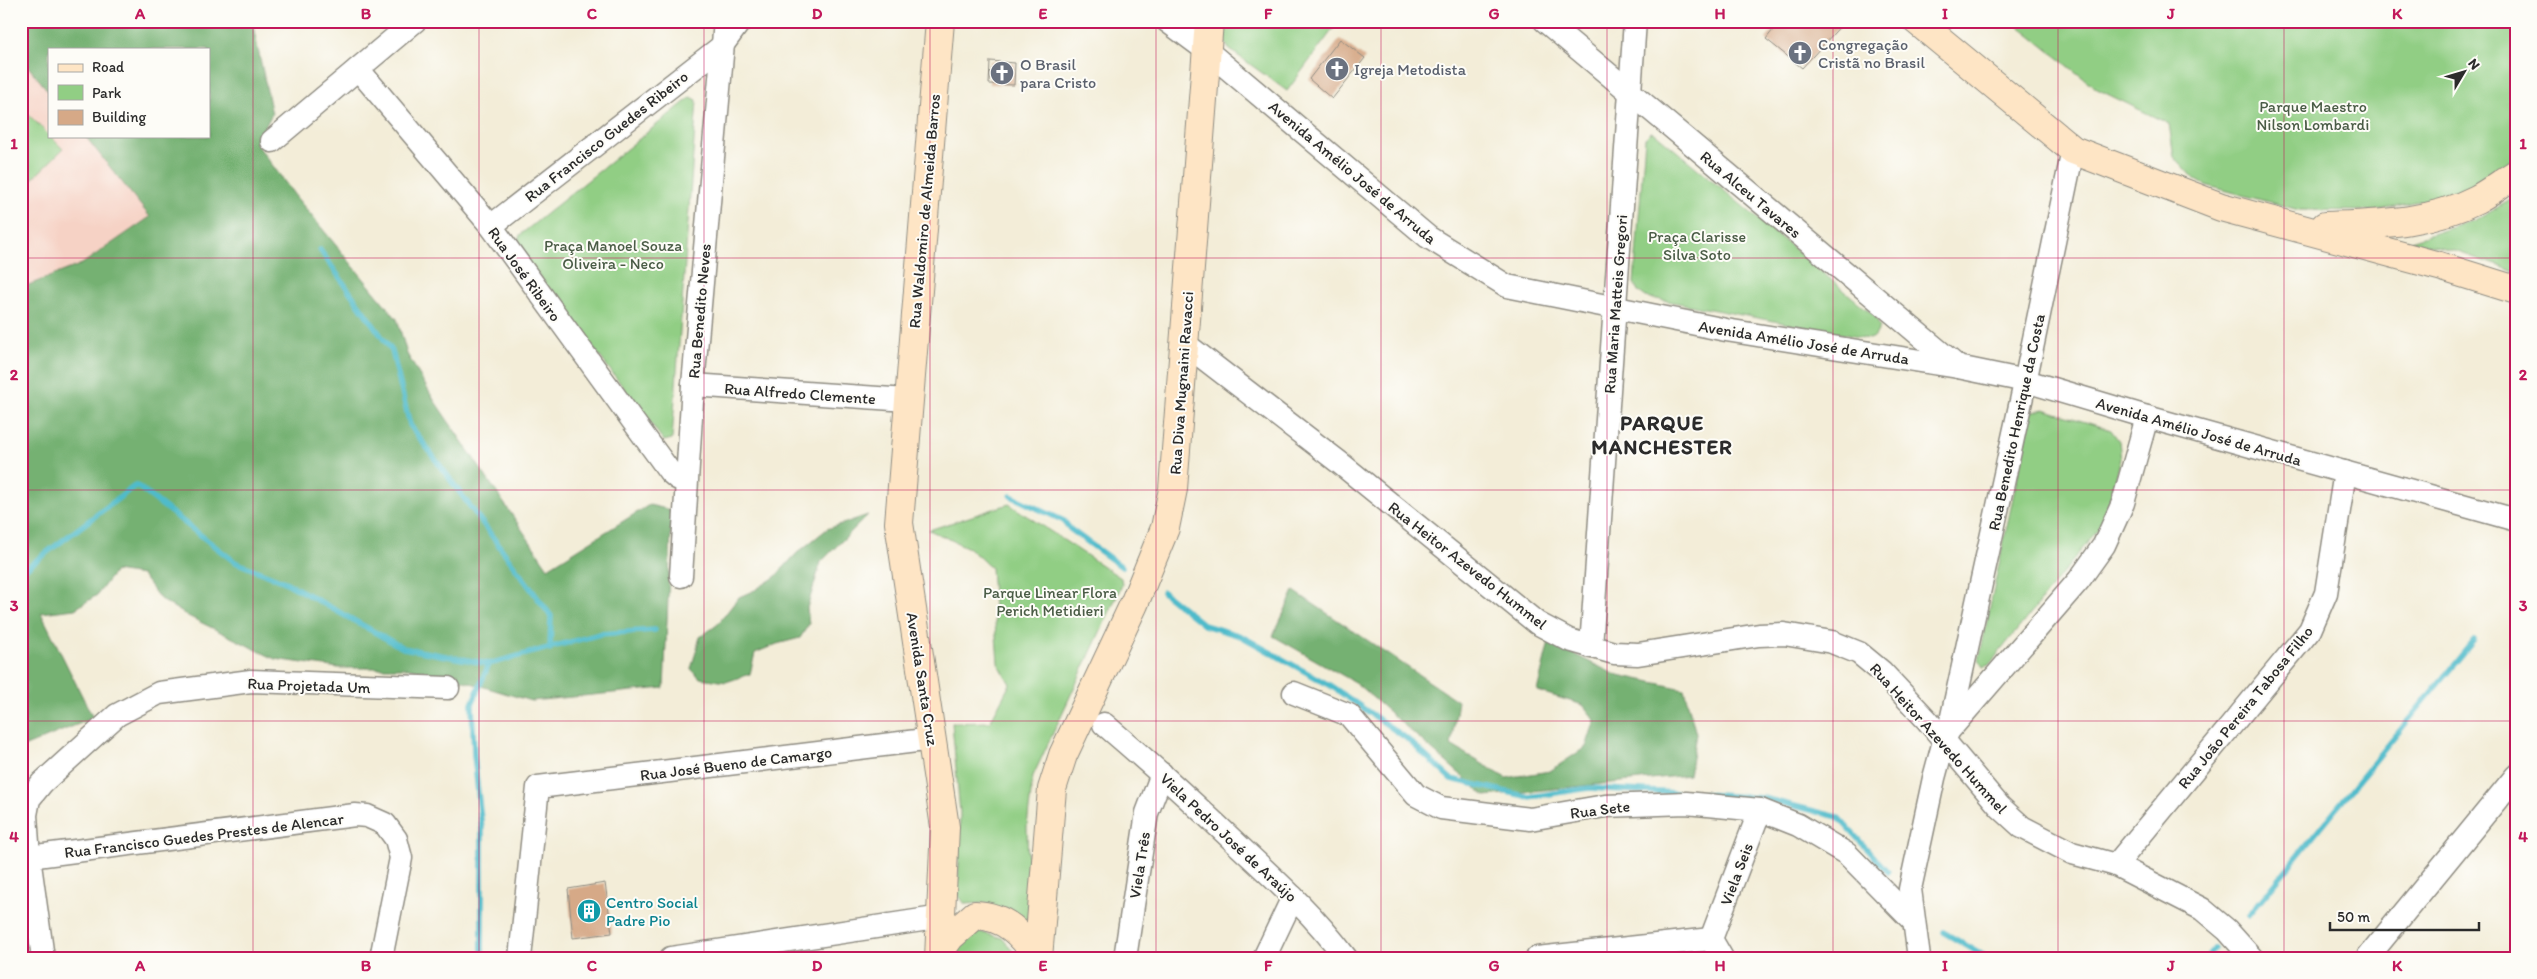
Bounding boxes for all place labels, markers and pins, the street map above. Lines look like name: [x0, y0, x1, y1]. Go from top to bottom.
place label: Congregação Cristã no Brasil: [1818, 35, 1925, 72]
church icon: Congregação Cristã no Brasil: [1787, 40, 1813, 66]
place label: O Brasil para Cristo: [1020, 55, 1096, 92]
church icon: Igreja Metodista: [1324, 56, 1350, 82]
church icon: O Brasil para Cristo: [989, 60, 1015, 86]
place label: Igreja Metodista: [1354, 60, 1467, 79]
place label: Centro Social Padre Pio: [606, 893, 699, 930]
building icon: Centro Social Padre Pio: [576, 898, 602, 924]

